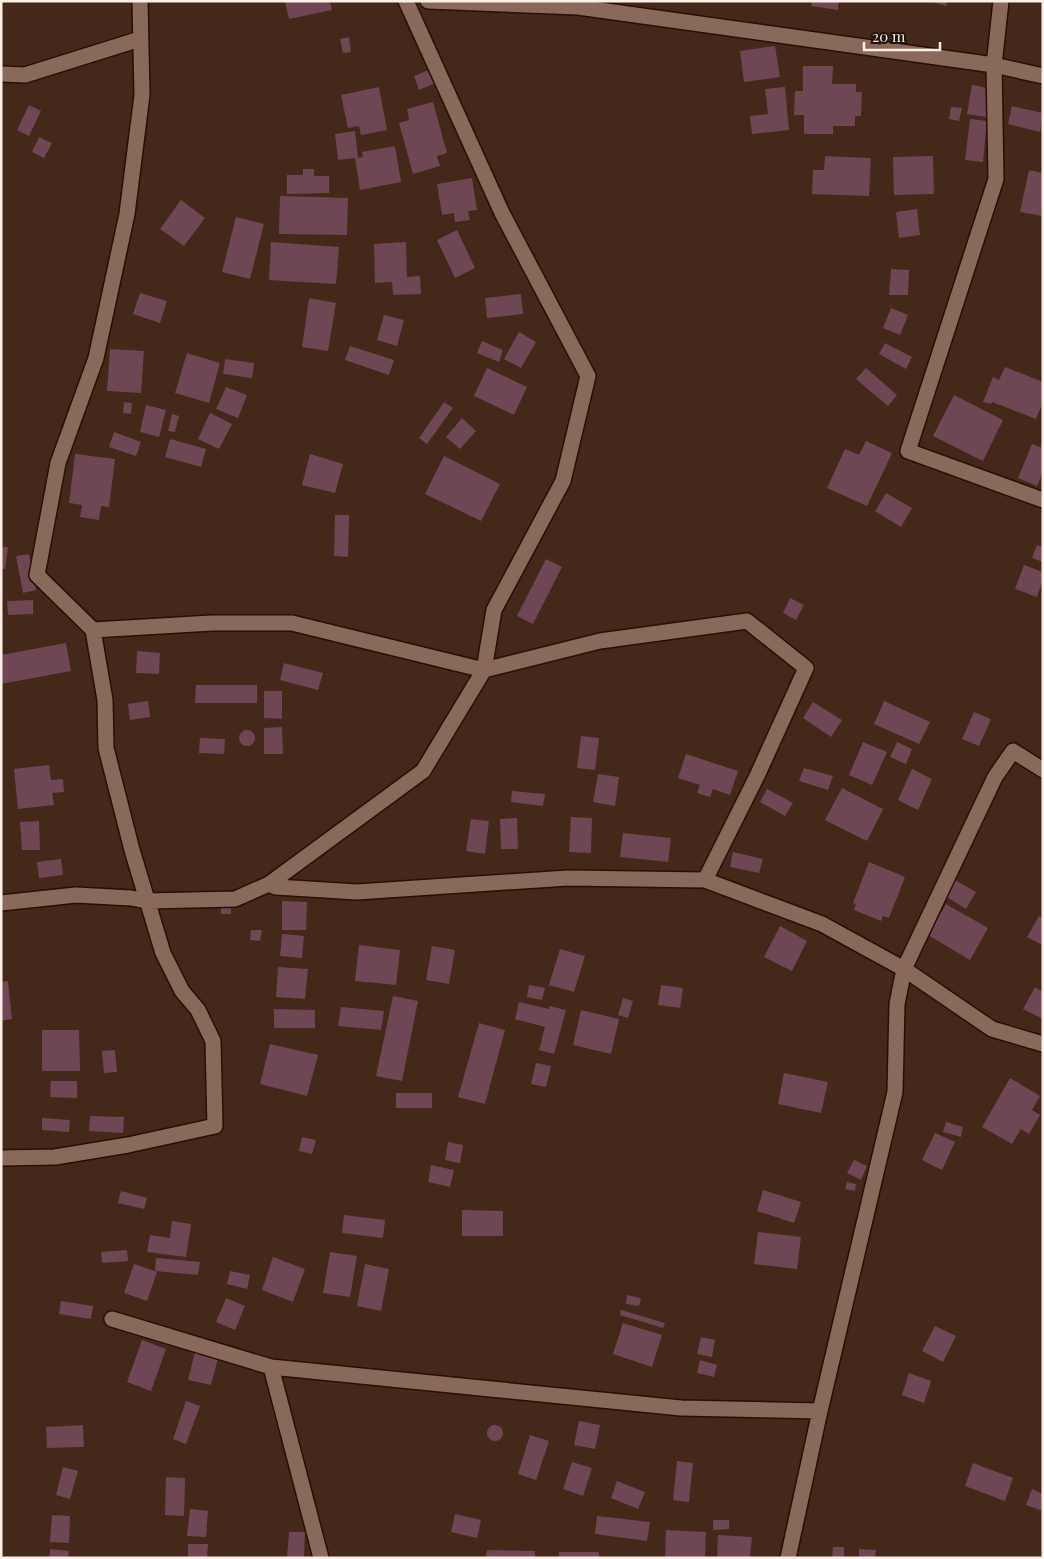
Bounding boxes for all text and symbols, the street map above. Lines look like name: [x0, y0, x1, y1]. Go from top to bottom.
scale bar: [864, 20, 940, 52]
text: 20 m: [872, 26, 906, 46]

